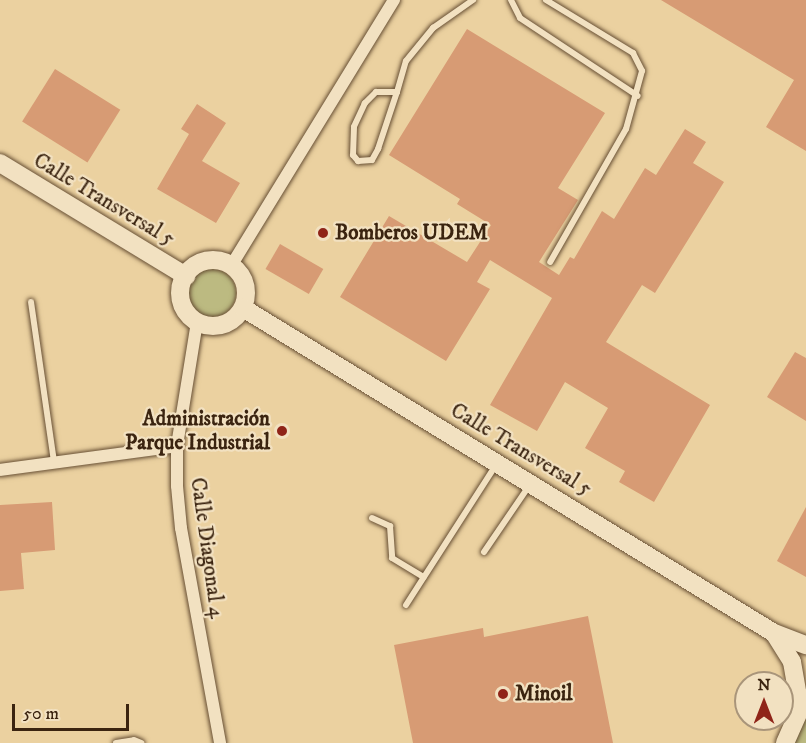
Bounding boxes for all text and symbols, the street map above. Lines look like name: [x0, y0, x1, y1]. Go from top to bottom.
street label: Calle Transversal 5: [29, 148, 179, 252]
place label: Bomberos UDEM: [335, 220, 488, 246]
marker: Bomberos UDEM: [316, 226, 330, 240]
street label: Calle Transversal 5: [446, 398, 596, 502]
place label: Administración Parque Industrial: [125, 406, 270, 456]
marker: Administración Parque Industrial: [275, 424, 289, 438]
street label: Calle Diagonal 4: [185, 476, 229, 620]
north arrow: [734, 671, 794, 731]
text: N: [757, 675, 771, 695]
place label: Minoil: [515, 681, 572, 707]
marker: Minoil: [496, 687, 510, 701]
scale bar: [15, 692, 132, 730]
text: 50 m: [23, 703, 59, 725]

